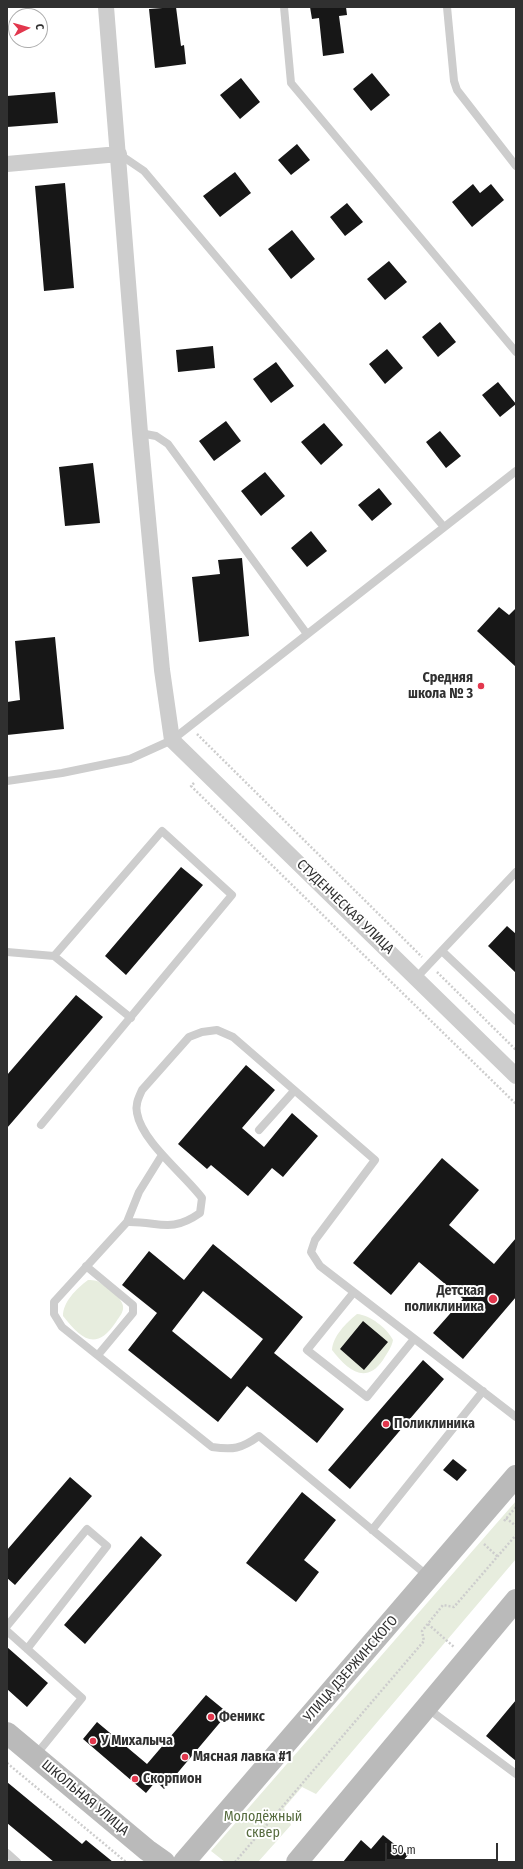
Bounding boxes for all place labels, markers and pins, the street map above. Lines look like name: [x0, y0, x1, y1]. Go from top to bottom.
place label: Средняя школа № 3: [408, 670, 473, 702]
marker: Средняя школа № 3: [476, 681, 486, 691]
place label: Детская поликлиника: [404, 1283, 484, 1316]
marker: Детская поликлиника: [487, 1293, 499, 1305]
place label: Поликлиника: [394, 1416, 475, 1432]
marker: Поликлиника: [381, 1419, 391, 1429]
place label: Феникс: [219, 1709, 265, 1725]
marker: Феникс: [206, 1712, 216, 1722]
place label: У Михалыча: [101, 1733, 173, 1749]
marker: У Михалыча: [88, 1736, 98, 1746]
place label: Мясная лавка #1: [193, 1749, 292, 1765]
marker: Мясная лавка #1: [180, 1752, 190, 1762]
place label: Скорпион: [143, 1771, 202, 1787]
marker: Скорпион: [130, 1774, 140, 1784]

